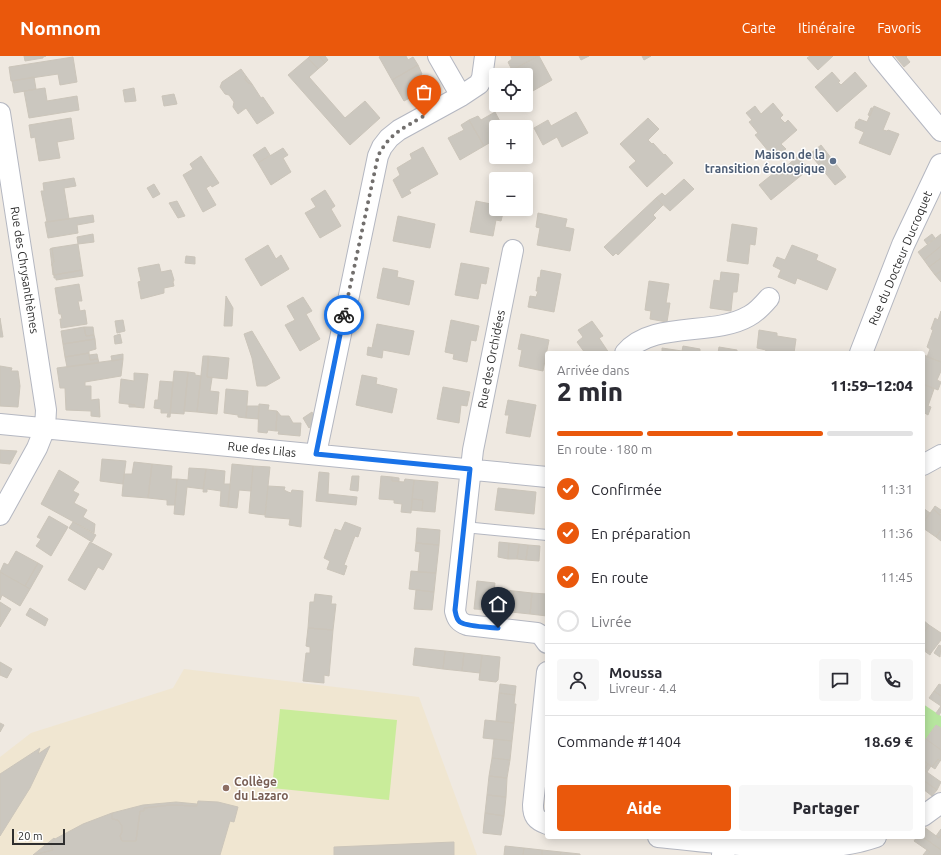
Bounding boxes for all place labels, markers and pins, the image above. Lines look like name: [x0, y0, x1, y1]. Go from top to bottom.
pin: [407, 75, 441, 116]
place label: Maison de la transition écologique: [705, 148, 825, 175]
marker: Maison de la transition écologique: [828, 156, 838, 166]
pin: [481, 587, 515, 628]
place label: Collège du Lazaro: [234, 775, 289, 802]
marker: Collège du Lazaro: [221, 783, 231, 793]

